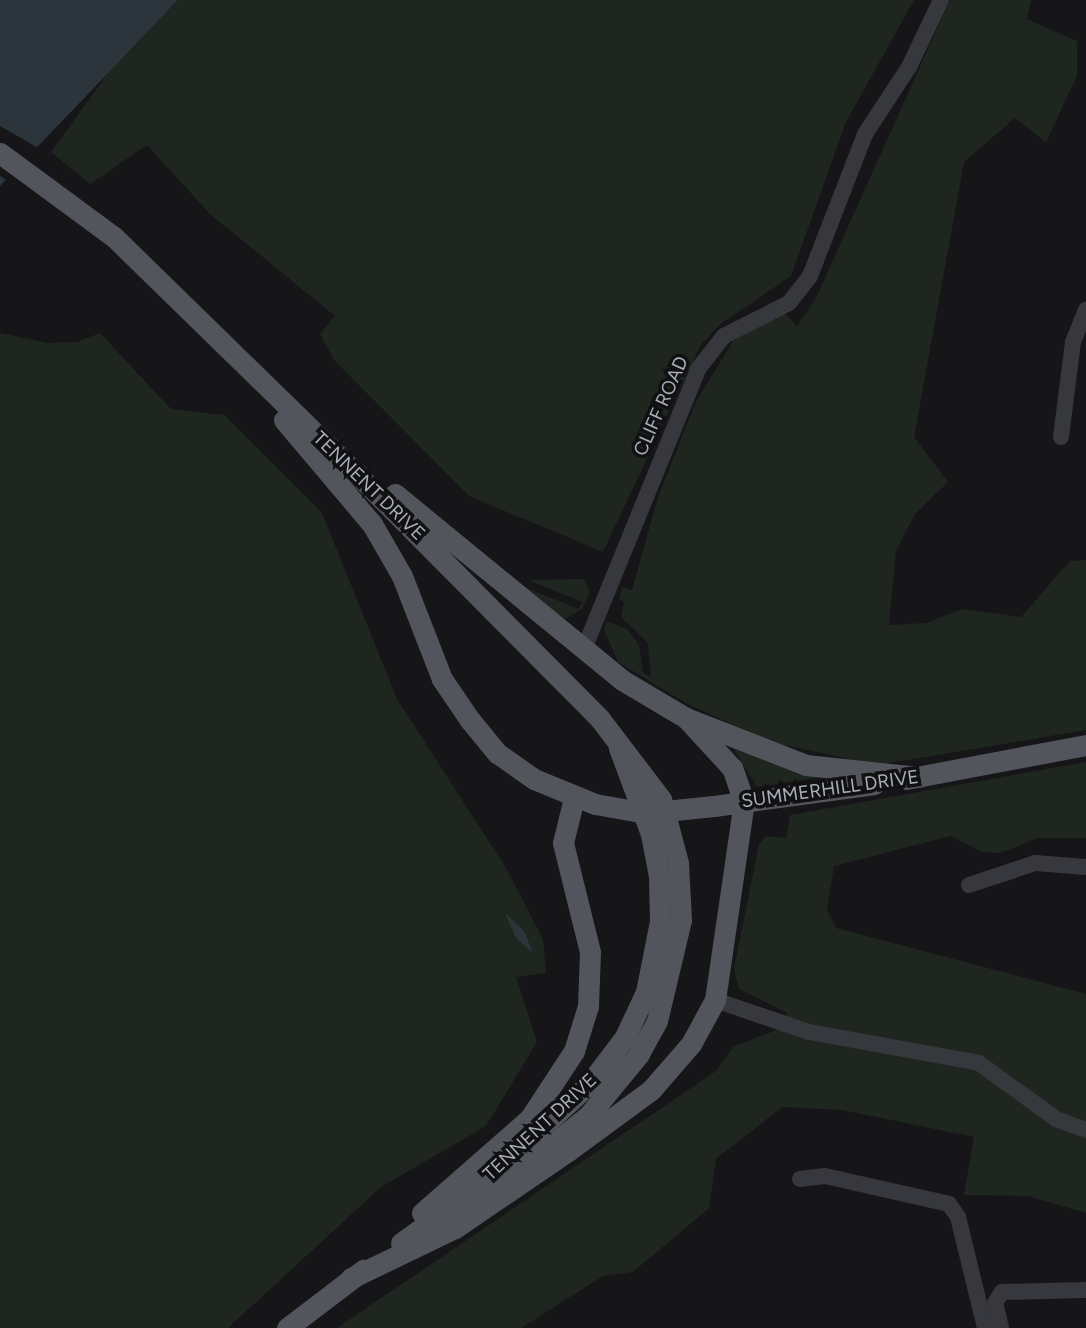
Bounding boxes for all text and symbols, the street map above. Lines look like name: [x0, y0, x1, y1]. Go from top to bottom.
street label: CLIFF ROAD: [629, 353, 693, 459]
street label: TENNENT DRIVE: [308, 427, 430, 545]
street label: SUMMERHILL DRIVE: [740, 765, 920, 813]
street label: TENNENT DRIVE: [479, 1069, 601, 1185]

